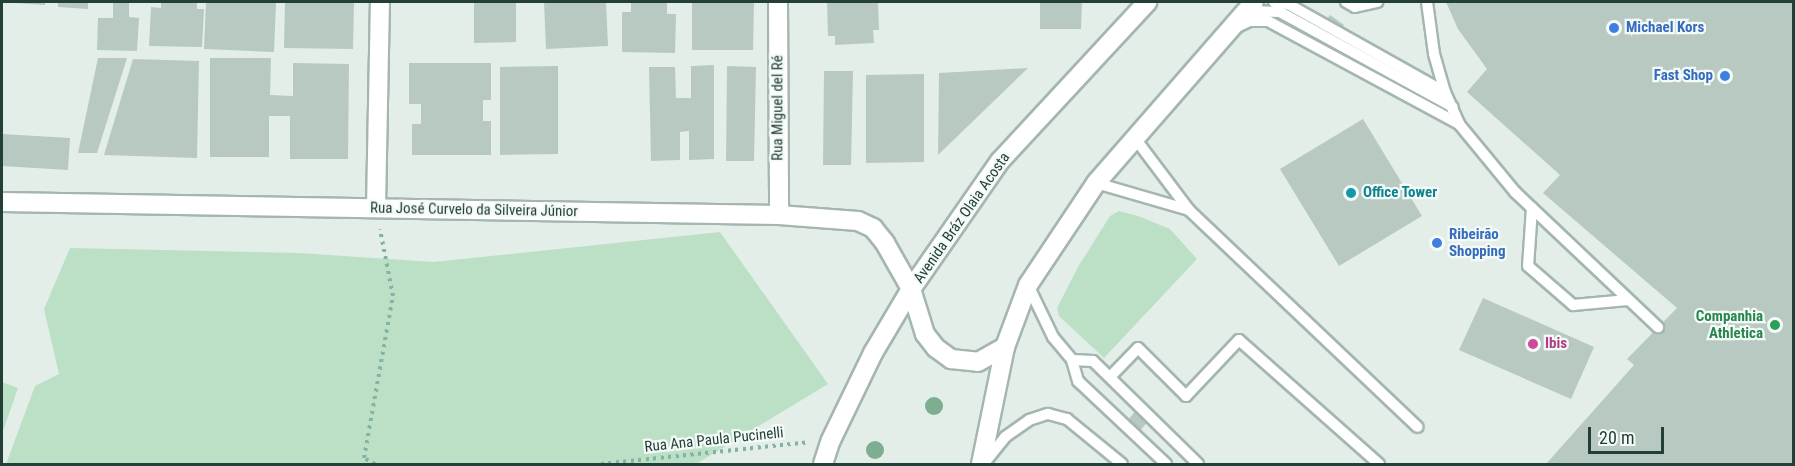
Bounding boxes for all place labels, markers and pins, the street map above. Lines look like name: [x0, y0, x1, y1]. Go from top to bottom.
place label: Michael Kors: [1626, 19, 1704, 37]
marker: Michael Kors: [1607, 21, 1621, 35]
place label: Fast Shop: [1654, 67, 1713, 85]
marker: Fast Shop: [1718, 69, 1732, 83]
place label: Office Tower: [1363, 184, 1438, 202]
marker: Office Tower: [1344, 186, 1358, 200]
place label: Ribeirão Shopping: [1449, 225, 1506, 260]
marker: Ribeirão Shopping: [1430, 236, 1444, 250]
place label: Companhia Athletica: [1696, 307, 1763, 342]
marker: Companhia Athletica: [1768, 318, 1782, 332]
place label: Ibis: [1545, 335, 1567, 353]
marker: Ibis: [1526, 337, 1540, 351]

